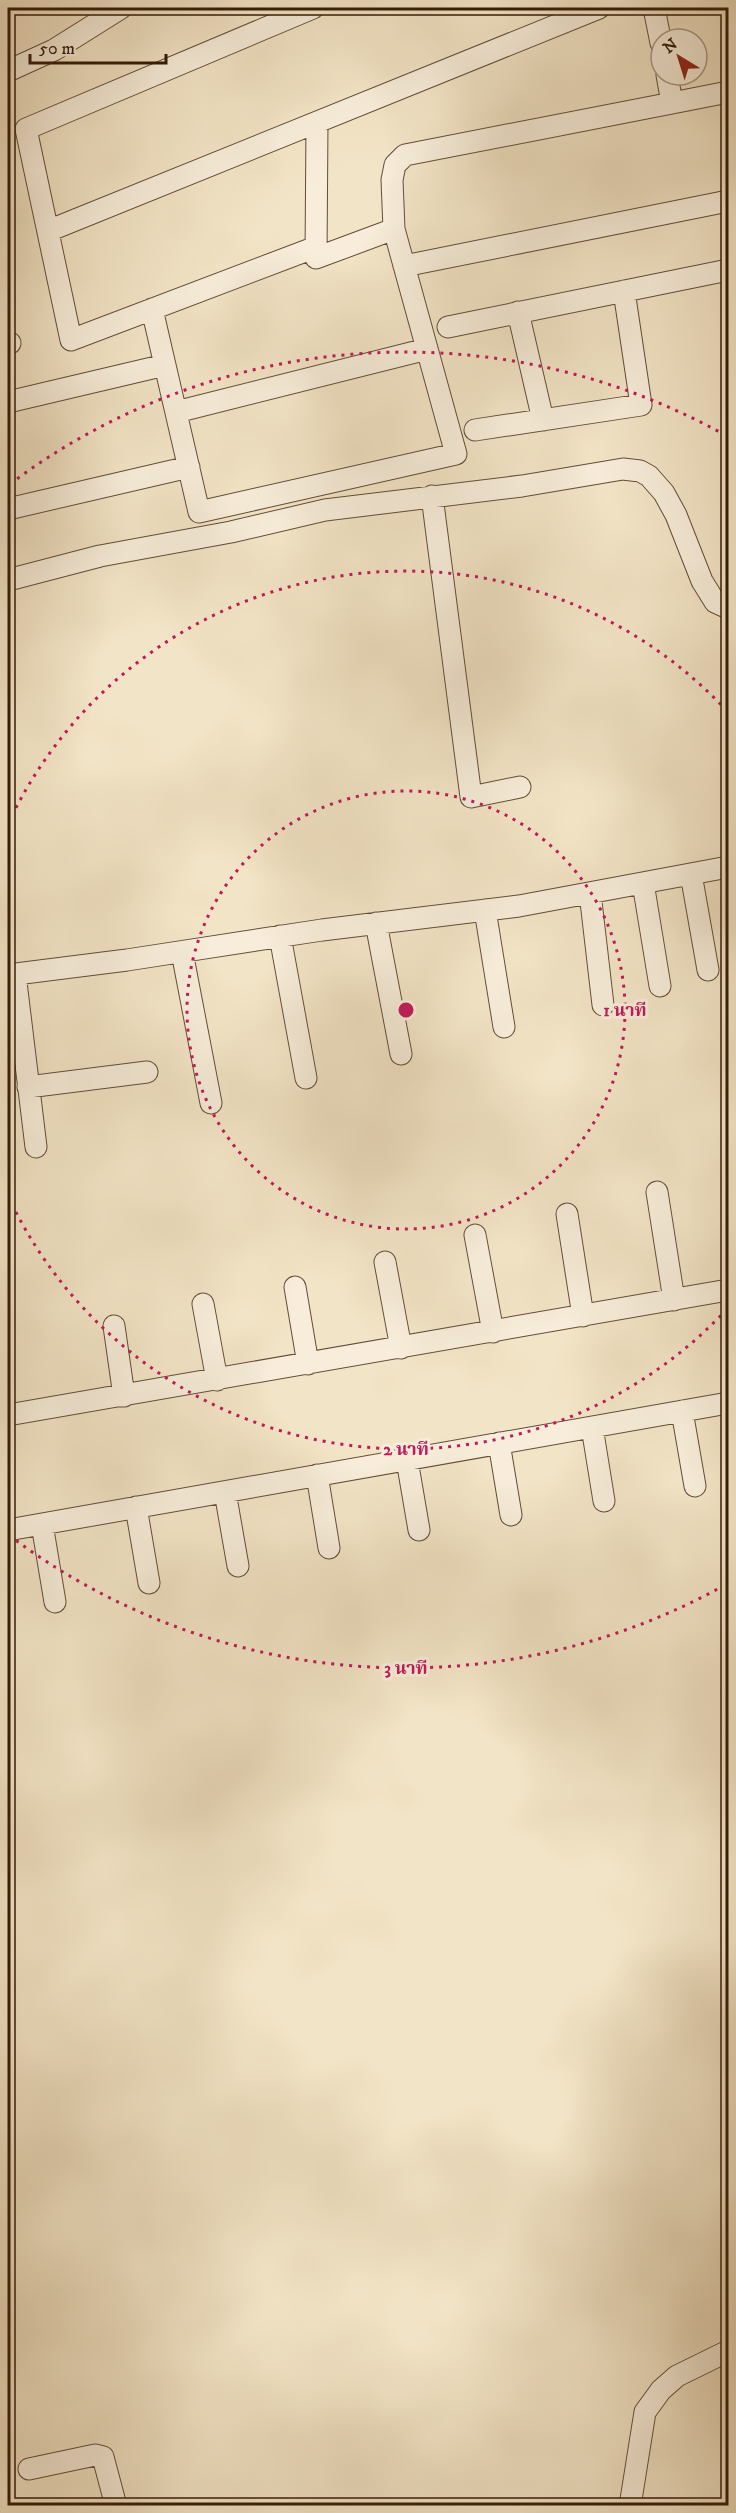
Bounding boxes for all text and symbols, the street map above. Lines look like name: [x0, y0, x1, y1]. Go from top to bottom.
scale bar: [30, 27, 166, 65]
north arrow: [649, 27, 709, 87]
text: N: [659, 34, 682, 58]
text: 50 m: [39, 38, 75, 60]
centre of rings: [396, 1000, 416, 1020]
text: 1 นาที: [603, 1000, 647, 1022]
text: 2 นาที: [383, 1439, 429, 1461]
text: 3 นาที: [384, 1658, 428, 1680]

